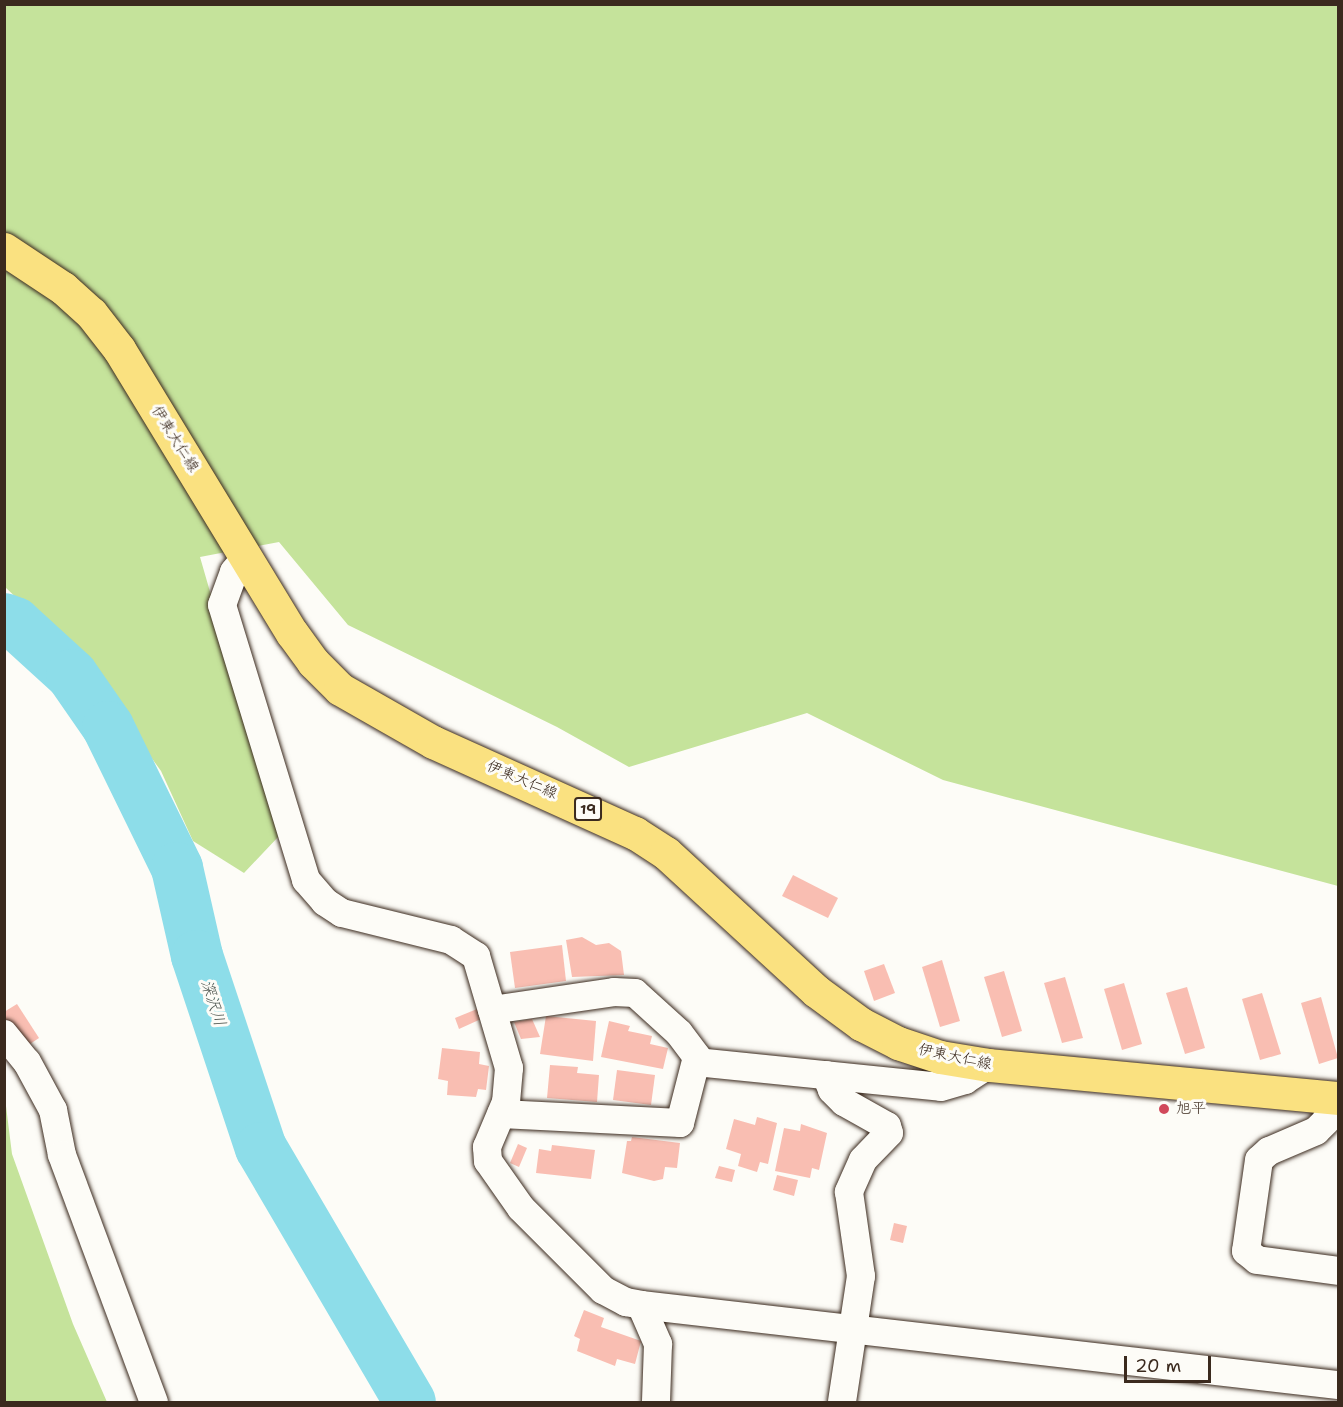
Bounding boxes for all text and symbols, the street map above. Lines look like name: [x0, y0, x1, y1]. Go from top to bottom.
street label: 伊東大仁線: [147, 402, 203, 476]
street label: 伊東大仁線: [484, 757, 560, 803]
road number: 19: [573, 798, 603, 820]
water label: 深沢川: [196, 977, 230, 1029]
street label: 伊東大仁線: [916, 1040, 994, 1074]
place label: 旭平: [1176, 1100, 1206, 1118]
marker: 旭平: [1157, 1102, 1171, 1116]
scale bar: [1127, 1344, 1214, 1382]
text: 20 m: [1135, 1354, 1181, 1378]

